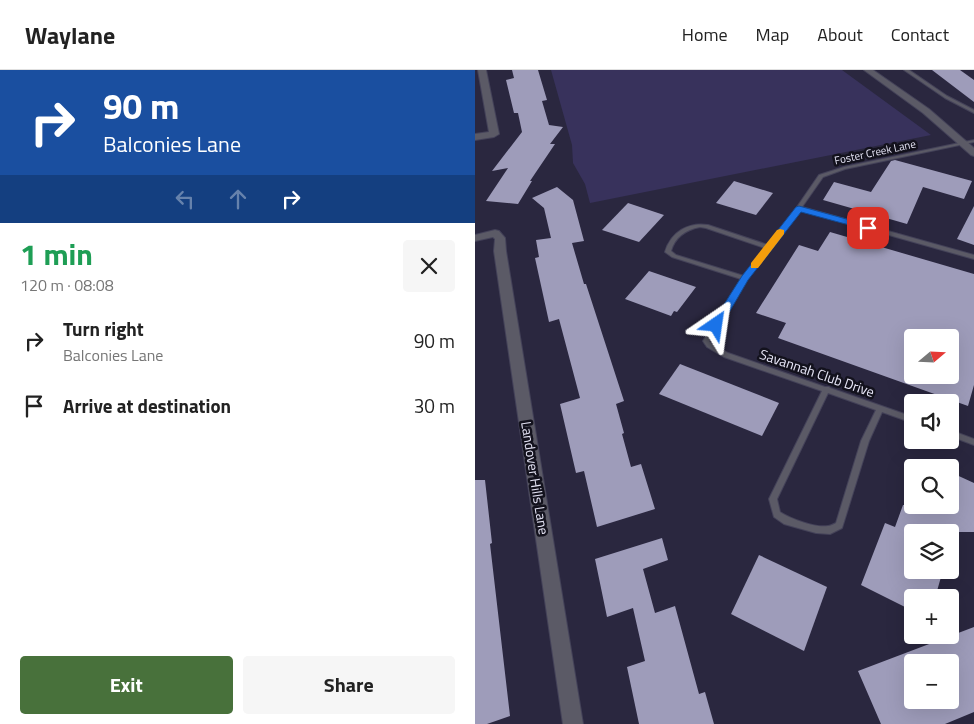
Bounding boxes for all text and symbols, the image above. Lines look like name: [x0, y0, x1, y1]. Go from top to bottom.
text: Waylane: [25, 17, 115, 53]
text: Home: [682, 21, 728, 48]
text: Map: [756, 21, 789, 48]
text: About: [817, 21, 863, 48]
text: Contact: [891, 21, 949, 48]
text: 90 m: [103, 79, 179, 133]
icon: right: [20, 90, 85, 155]
text: Balconies Lane: [103, 127, 241, 161]
street label: Foster Creek Lane: [833, 135, 918, 168]
icon: left: [171, 185, 199, 213]
icon: ahead: [224, 185, 252, 213]
icon: right: [277, 185, 305, 213]
pin: [847, 207, 889, 249]
icon: arrive: [854, 214, 882, 242]
text: 1 min: [20, 231, 93, 277]
button: close: [403, 240, 455, 292]
text: 120 m · 08:08: [20, 273, 114, 297]
position arrow: [689, 298, 741, 350]
text: Turn right: [63, 314, 144, 343]
text: 90 m: [414, 326, 455, 355]
icon: right: [20, 327, 48, 355]
north arrow: [904, 329, 959, 384]
map controls: [904, 329, 959, 709]
text: Balconies Lane: [63, 343, 163, 367]
street label: Savannah Club Drive: [757, 343, 877, 402]
text: Arrive at destination: [63, 391, 231, 420]
text: 30 m: [414, 391, 455, 420]
icon: arrive: [20, 392, 48, 420]
button: sound: [904, 394, 959, 449]
street label: Landover Hills Lane: [516, 420, 555, 536]
button: search: [904, 459, 959, 514]
button: layers: [904, 524, 959, 579]
button: +: [904, 589, 959, 644]
button: −: [904, 654, 959, 709]
button: Exit: [20, 656, 233, 714]
button: Share: [243, 656, 455, 714]

